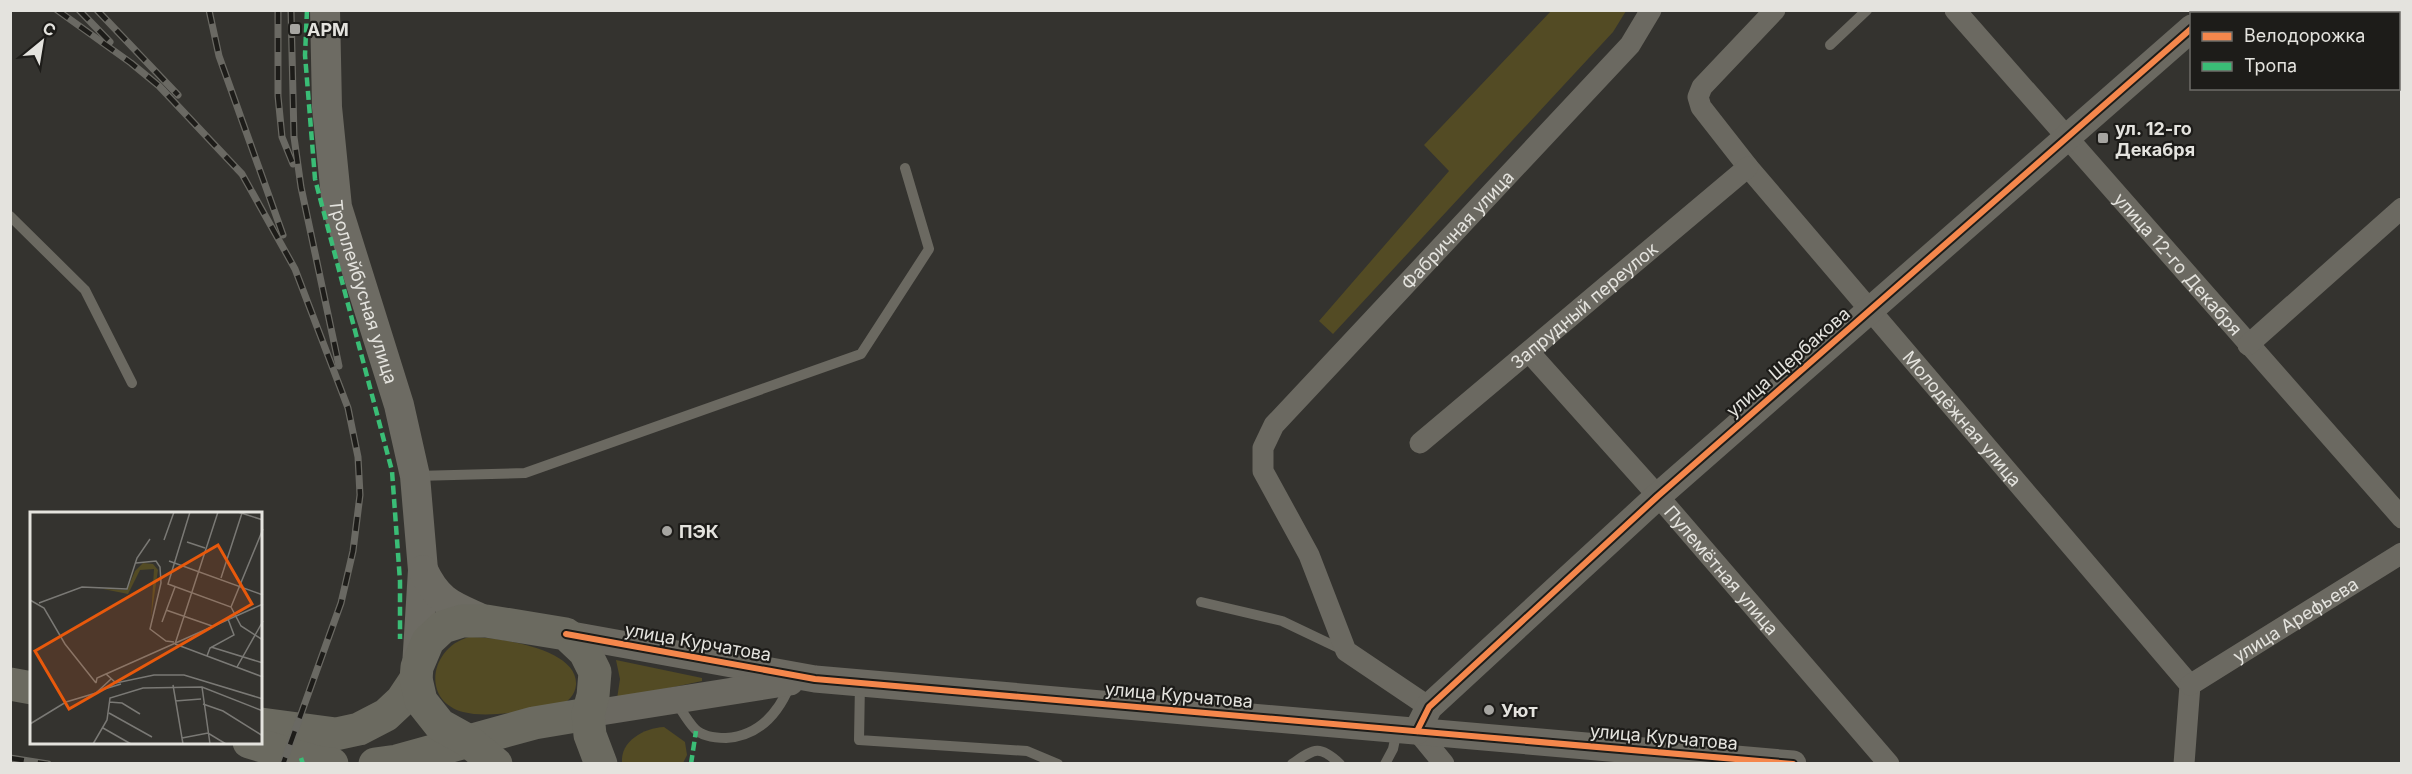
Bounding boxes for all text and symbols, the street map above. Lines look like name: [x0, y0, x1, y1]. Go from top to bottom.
north arrow: [12, 12, 72, 72]
legend: [2190, 12, 2400, 90]
text: С: [39, 17, 60, 41]
place label: АРМ: [307, 19, 349, 40]
marker: АРМ: [288, 22, 302, 36]
text: Велодорожка: [2244, 25, 2365, 46]
text: Тропа: [2244, 55, 2297, 76]
place label: ул. 12-го Декабря: [2115, 118, 2195, 160]
marker: ул. 12-го Декабря: [2096, 131, 2110, 145]
street label: Фабричная улица: [1396, 166, 1518, 293]
street label: улица 12-го Декабря: [2110, 188, 2247, 339]
street label: Троллейбусная улица: [326, 198, 402, 386]
street label: Запрудный переулок: [1506, 237, 1662, 373]
street label: улица Щербакова: [1722, 303, 1854, 421]
street label: Молодёжная улица: [1899, 346, 2026, 490]
street label: Пулемётная улица: [1660, 501, 1783, 639]
inset map: [30, 512, 262, 744]
place label: ПЭК: [679, 521, 719, 542]
marker: ПЭК: [660, 524, 674, 538]
street label: улица Арефьева: [2229, 573, 2362, 666]
street label: улица Курчатова: [623, 619, 773, 665]
street label: улица Курчатова: [1104, 678, 1254, 712]
place label: Уют: [1501, 700, 1538, 721]
marker: Уют: [1482, 703, 1496, 717]
street label: улица Курчатова: [1589, 720, 1739, 754]

